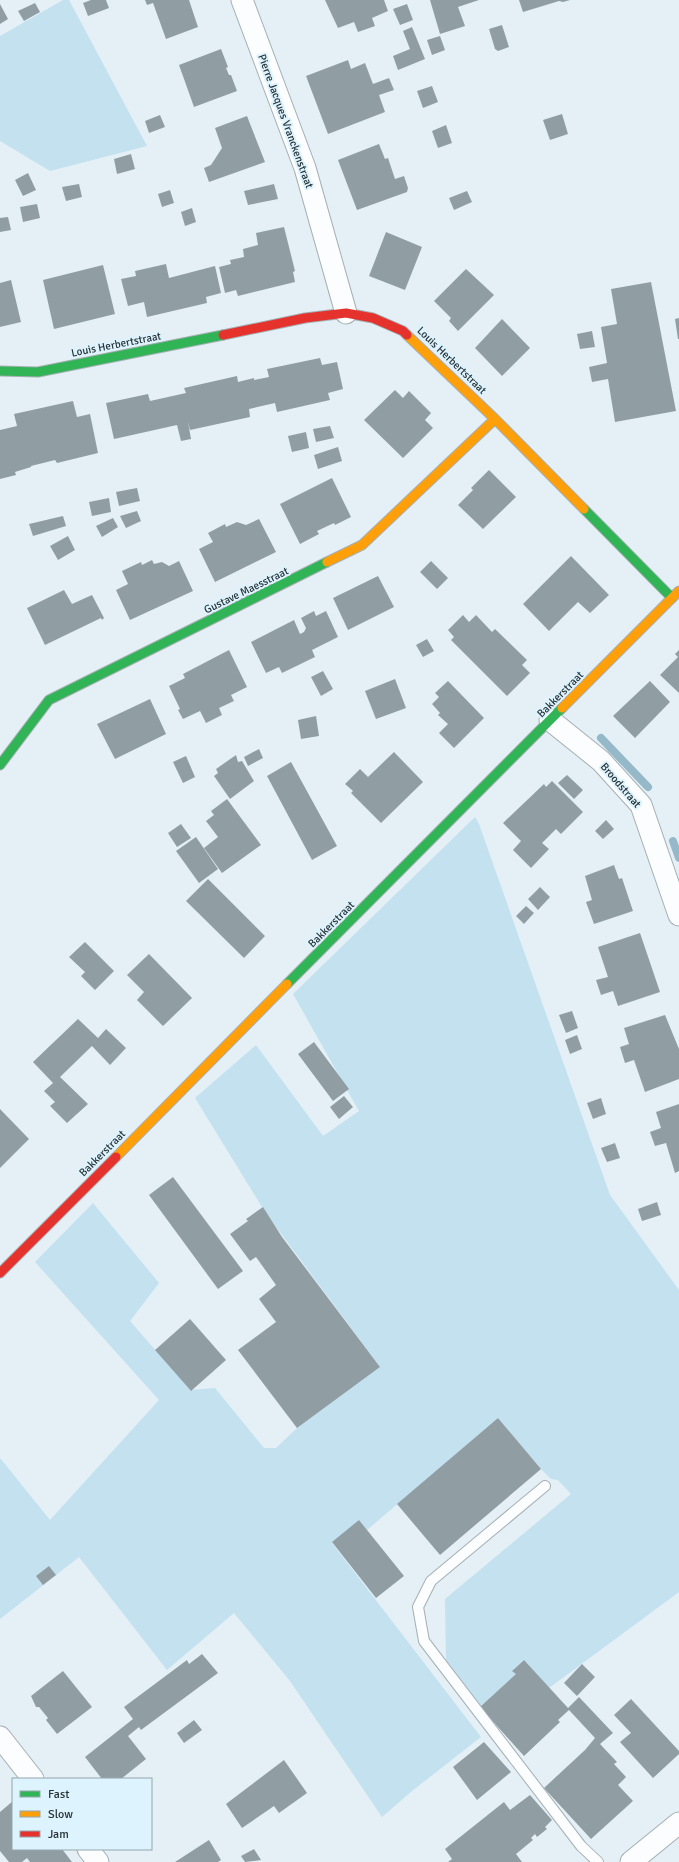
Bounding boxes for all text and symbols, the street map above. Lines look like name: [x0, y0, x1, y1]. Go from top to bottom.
street label: Pierre Jacques Vranckenstraat: [255, 52, 316, 190]
street label: Louis Herbertstraat: [414, 324, 489, 397]
street label: Louis Herbertstraat: [70, 329, 162, 360]
street label: Gustave Maesstraat: [202, 564, 291, 617]
street label: Bakkerstraat: [534, 668, 586, 720]
street label: Broodstraat: [598, 760, 644, 811]
street label: Bakkerstraat: [305, 898, 357, 950]
street label: Bakkerstraat: [76, 1127, 128, 1179]
legend: [12, 1778, 152, 1850]
text: Fast: [48, 1787, 69, 1802]
text: Slow: [48, 1807, 73, 1822]
text: Jam: [48, 1827, 69, 1842]

